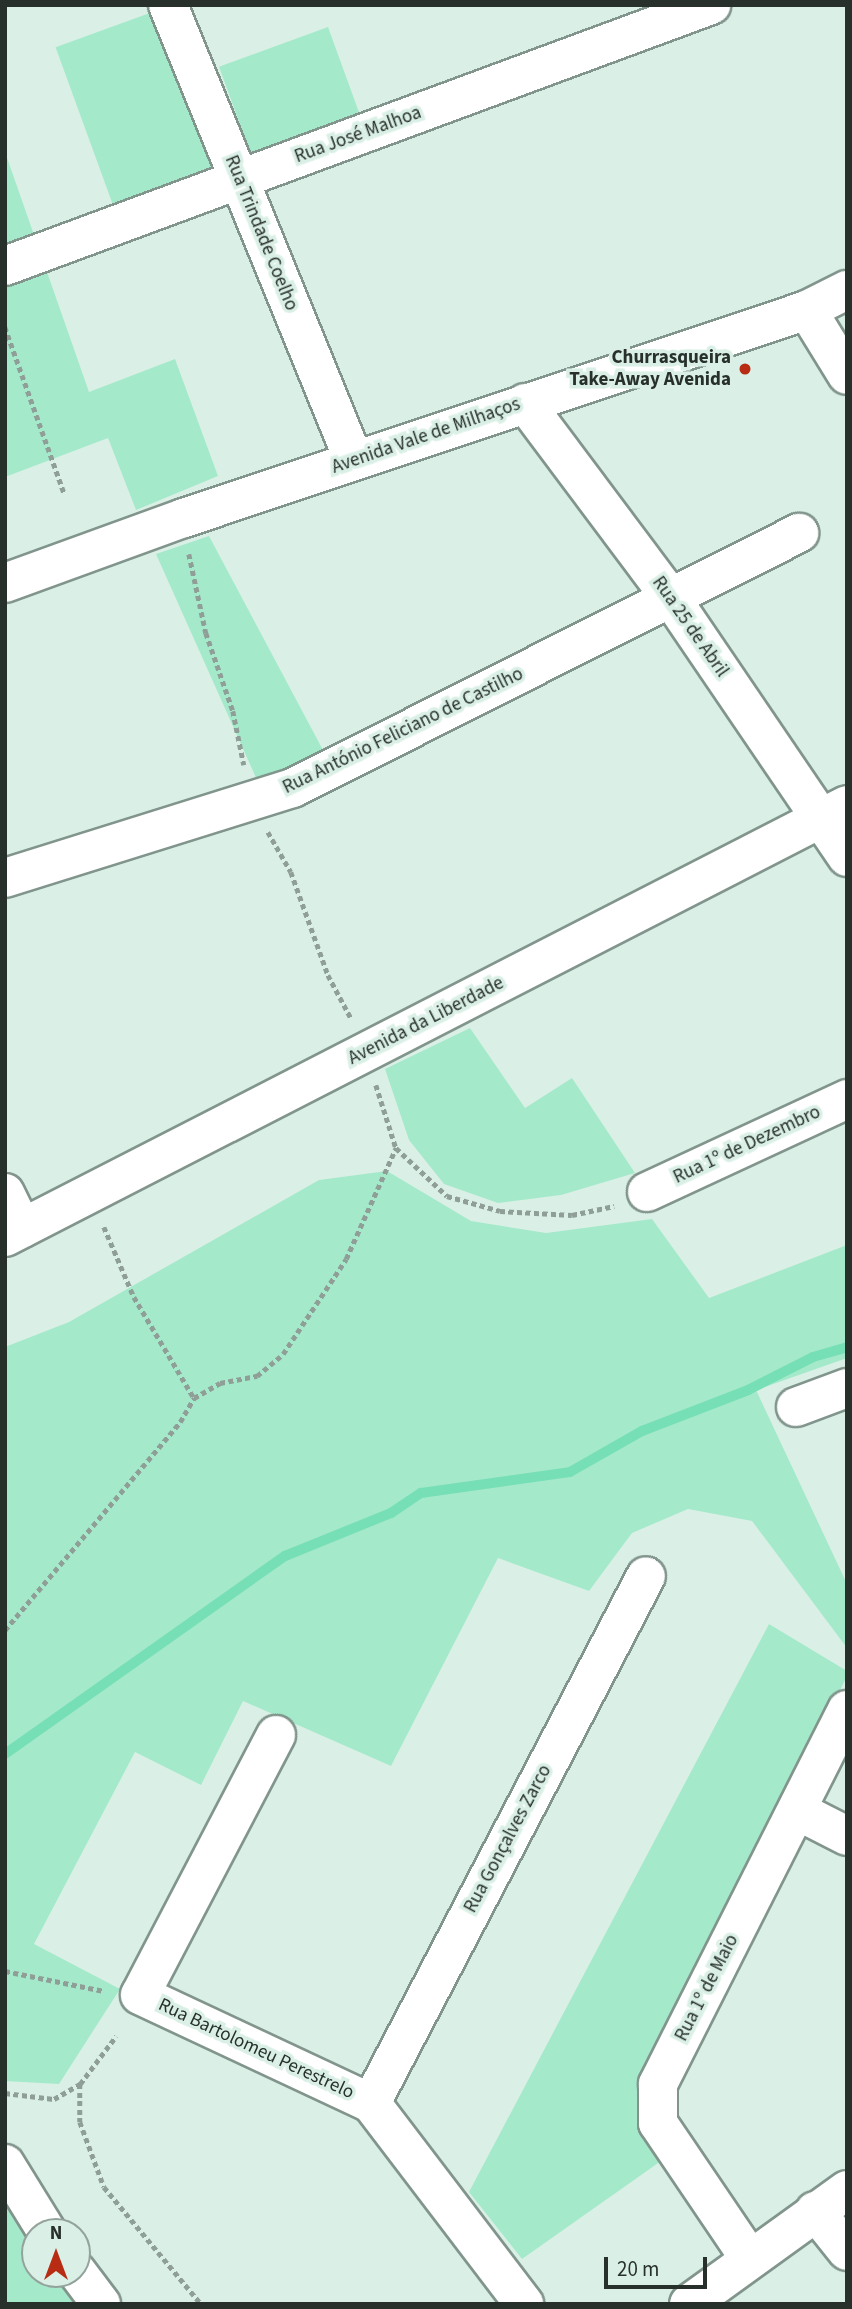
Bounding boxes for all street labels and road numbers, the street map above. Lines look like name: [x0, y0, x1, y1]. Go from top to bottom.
street label: Rua José Malhoa: [291, 102, 425, 168]
street label: Rua Trindade Coelho: [219, 152, 303, 314]
street label: Avenida Vale de Milhaços: [329, 393, 523, 479]
street label: Rua 25 de Abril: [647, 572, 733, 682]
street label: Rua António Feliciano de Castilho: [279, 663, 527, 799]
street label: Avenida da Liberdade: [344, 972, 508, 1070]
street label: Rua 1º de Dezembro: [670, 1101, 824, 1189]
street label: Rua Gonçalves Zarco: [459, 1761, 557, 1917]
street label: Rua 1º de Maio: [670, 1931, 744, 2045]
street label: Rua Bartolomeu Perestrelo: [155, 1994, 357, 2104]

